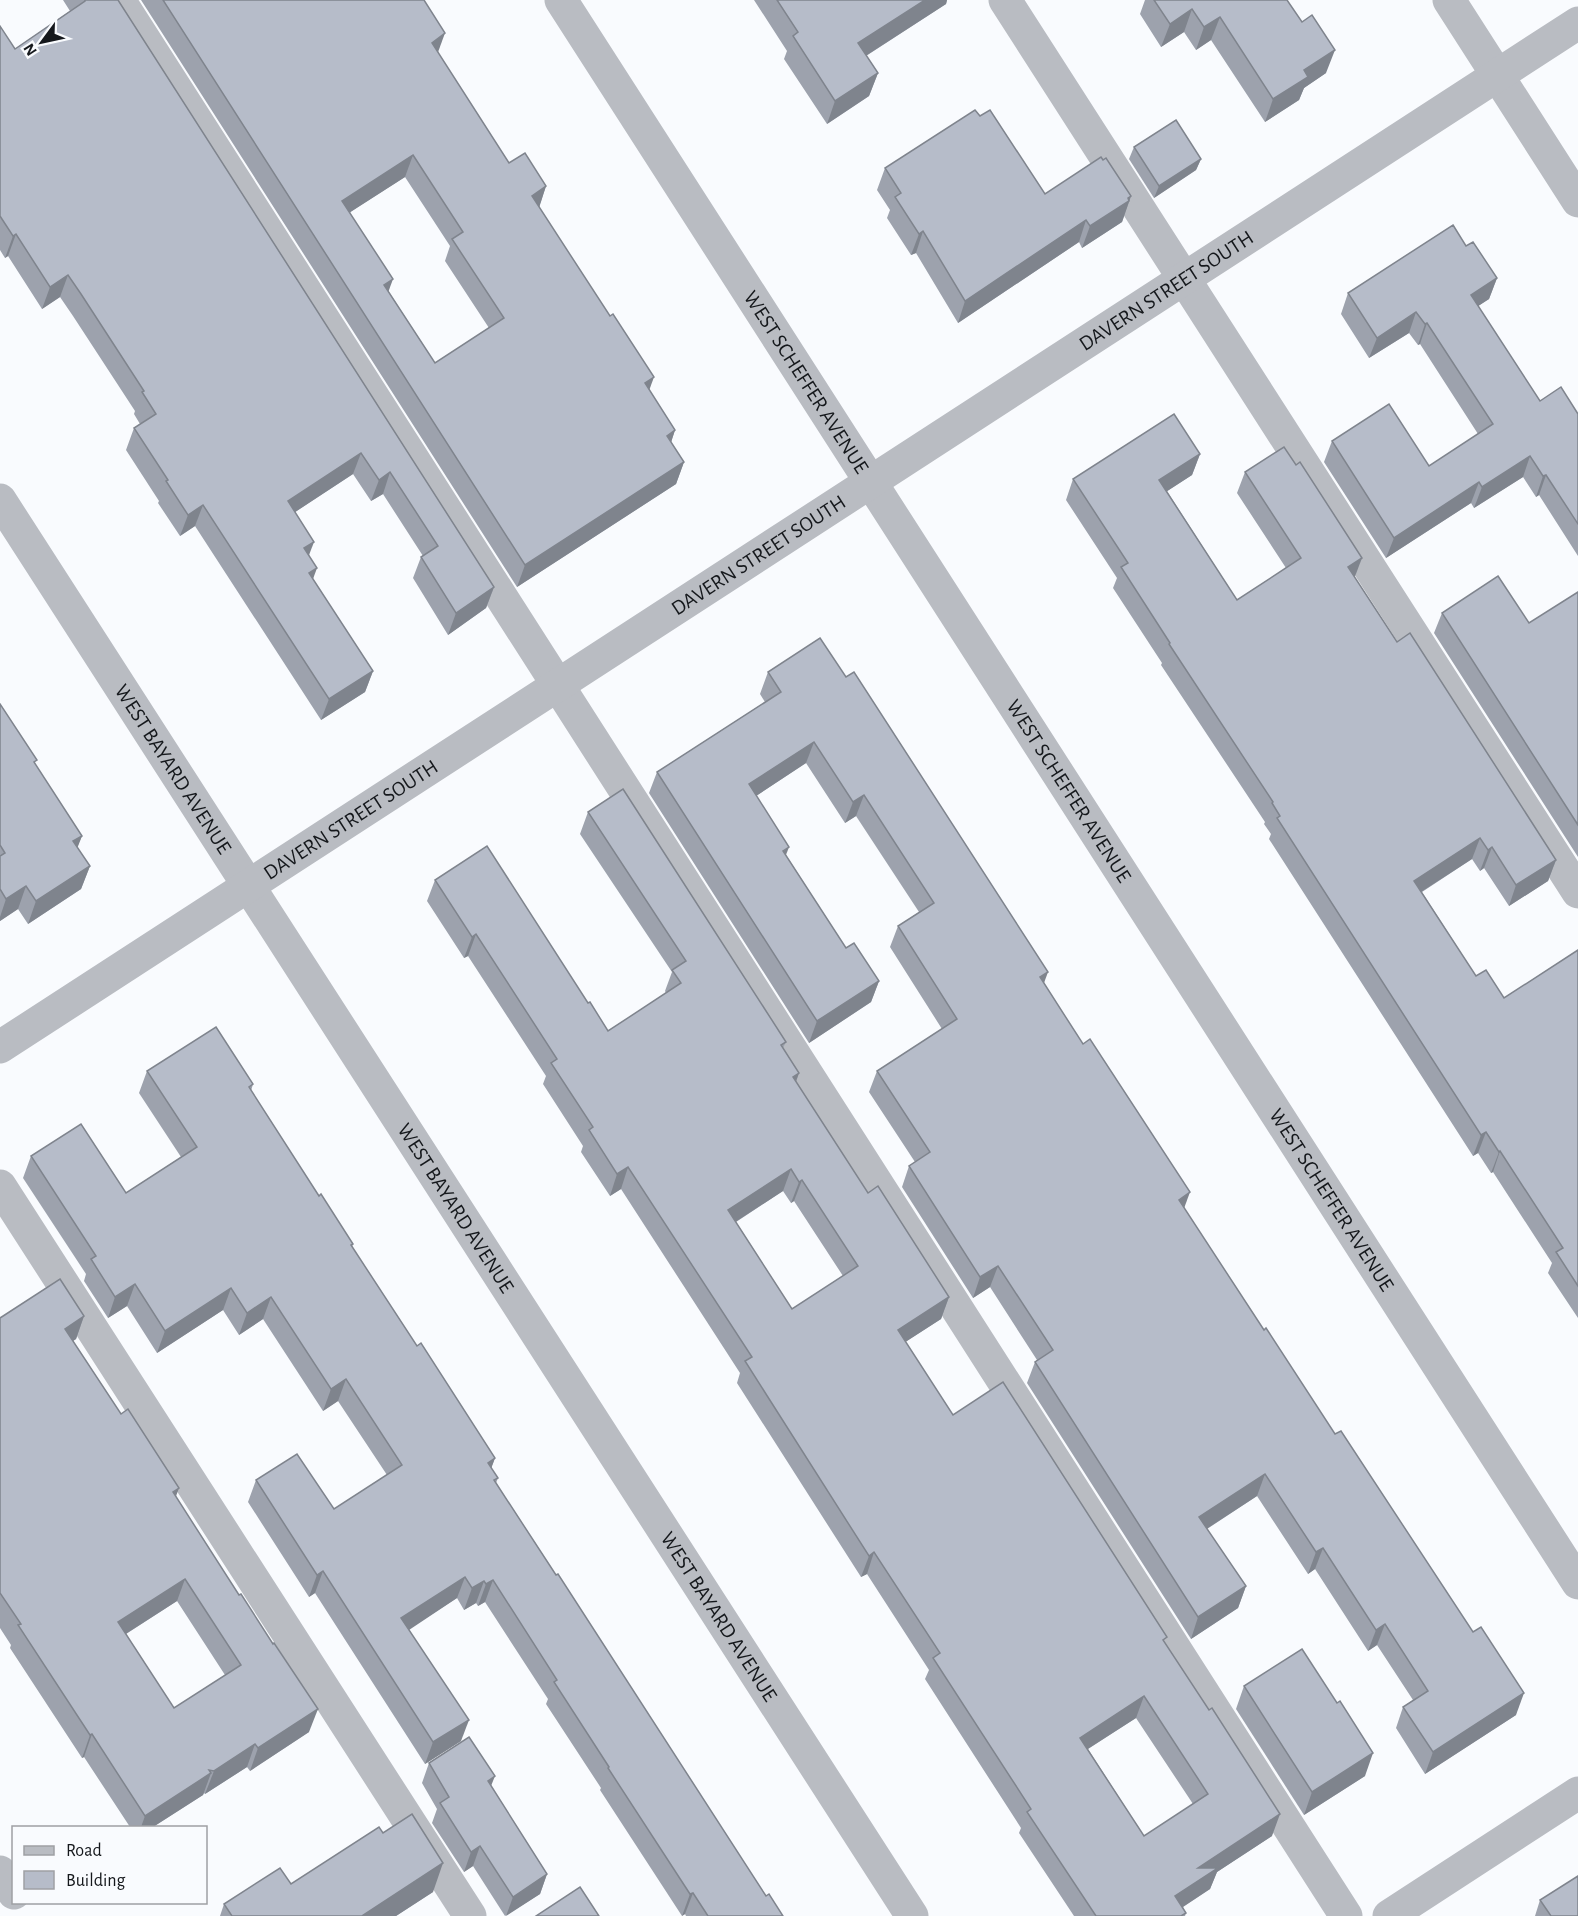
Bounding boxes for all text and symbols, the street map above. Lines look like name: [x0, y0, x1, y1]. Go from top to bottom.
north arrow: [12, 12, 72, 72]
text: N: [21, 41, 40, 59]
street label: DAVERN STREET SOUTH: [1075, 227, 1257, 355]
street label: WEST SCHEFFER AVENUE: [740, 287, 872, 477]
street label: DAVERN STREET SOUTH: [668, 491, 849, 619]
street label: WEST BAYARD AVENUE: [111, 681, 235, 858]
street label: WEST SCHEFFER AVENUE: [1002, 696, 1135, 886]
street label: DAVERN STREET SOUTH: [260, 756, 442, 884]
street label: WEST SCHEFFER AVENUE: [1265, 1105, 1398, 1295]
street label: WEST BAYARD AVENUE: [393, 1120, 518, 1297]
street label: WEST BAYARD AVENUE: [657, 1528, 781, 1705]
legend: [12, 1826, 207, 1904]
text: Road: [66, 1842, 102, 1860]
text: Building: [66, 1872, 126, 1890]

